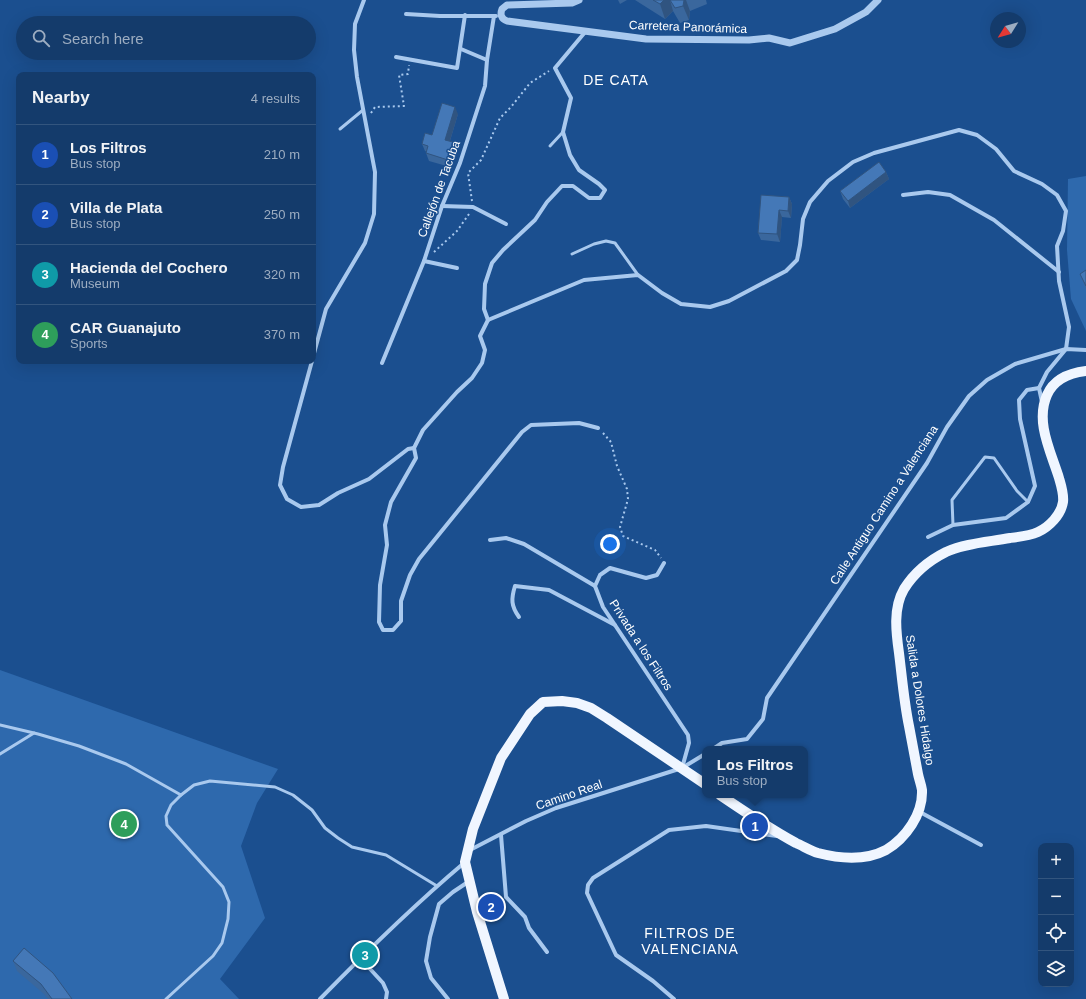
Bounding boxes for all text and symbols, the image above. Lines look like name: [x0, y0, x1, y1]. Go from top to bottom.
north arrow: [990, 12, 1026, 48]
search box: [16, 16, 316, 60]
street label: Carretera Panorámica: [629, 18, 748, 36]
icon: search: [30, 27, 52, 49]
text: Search here: [62, 30, 144, 47]
district label: DE CATA: [583, 72, 649, 88]
text: Nearby: [32, 88, 90, 107]
text: 4 results: [251, 91, 300, 106]
street label: Callejón de Tacuba: [415, 138, 463, 239]
text: Los Filtros: [70, 139, 147, 156]
text: 1: [41, 147, 49, 162]
text: 210 m: [264, 147, 300, 162]
text: Bus stop: [70, 156, 121, 171]
text: Villa de Plata: [70, 199, 162, 216]
text: 2: [41, 207, 49, 222]
text: 250 m: [264, 207, 300, 222]
text: Bus stop: [70, 216, 121, 231]
text: Hacienda del Cochero: [70, 259, 228, 276]
text: 3: [41, 267, 49, 282]
text: 320 m: [264, 267, 300, 282]
text: Museum: [70, 276, 120, 291]
text: CAR Guanajuto: [70, 319, 181, 336]
text: 4: [41, 327, 49, 342]
text: 370 m: [264, 327, 300, 342]
text: Sports: [70, 336, 108, 351]
street label: Calle Antiguo Camino a Valenciana: [827, 422, 941, 587]
your location: [600, 534, 620, 554]
street label: Privada a los Filtros: [606, 597, 676, 693]
street label: Salida a Dolores Hidalgo: [903, 634, 937, 767]
popup: [702, 746, 808, 798]
text: Los Filtros: [717, 756, 793, 773]
text: Bus stop: [717, 773, 767, 788]
street label: Camino Real: [534, 777, 604, 813]
pin: 4: [111, 809, 137, 839]
pin: 1: [742, 811, 768, 841]
map controls: [1038, 843, 1074, 987]
button: +: [1038, 843, 1074, 879]
button: −: [1038, 879, 1074, 915]
pin: 2: [478, 892, 504, 922]
button: locate: [1038, 915, 1074, 951]
district label: FILTROS DE VALENCIANA: [641, 925, 739, 957]
pin: 3: [352, 940, 378, 970]
button: layers: [1038, 951, 1074, 987]

